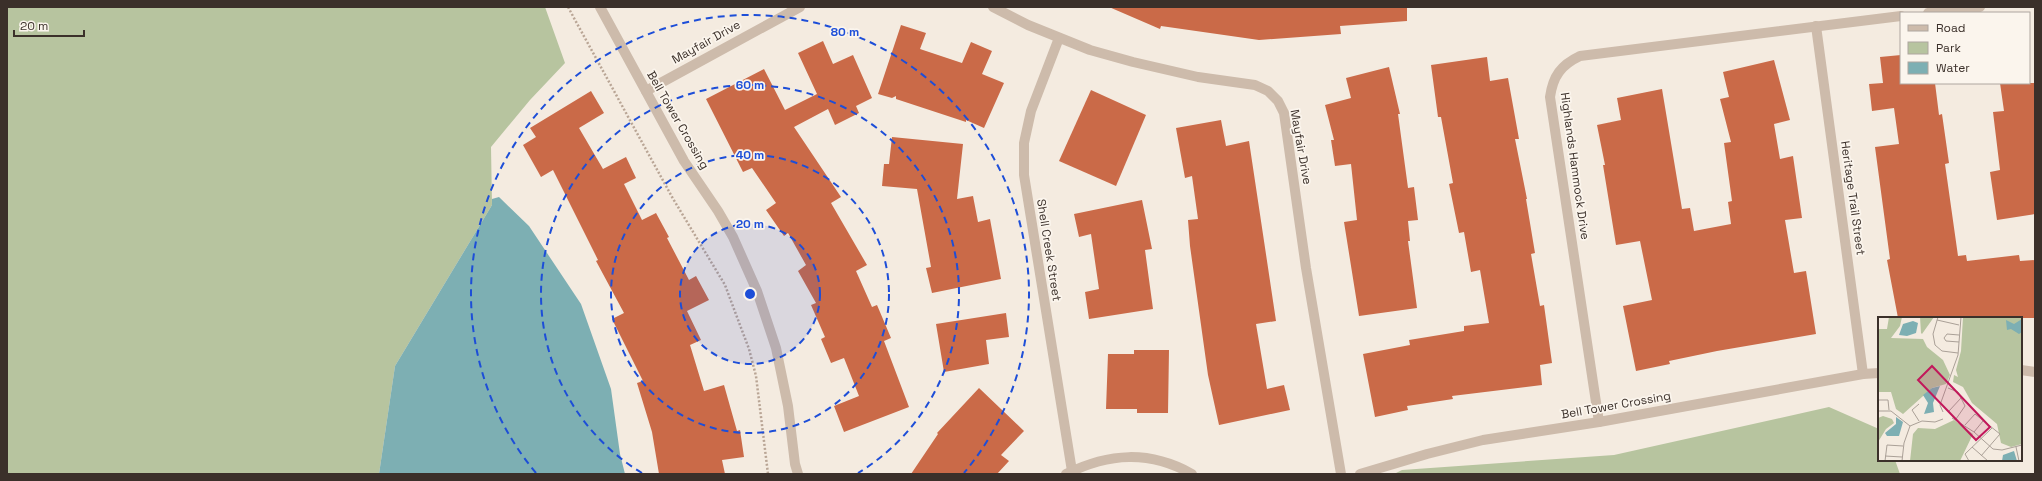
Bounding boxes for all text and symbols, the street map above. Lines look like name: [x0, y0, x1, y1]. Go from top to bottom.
scale bar: [14, 12, 84, 38]
legend: [1900, 12, 2030, 84]
street label: Mayfair Drive: [669, 17, 743, 67]
text: 20 m: [20, 18, 48, 34]
text: Road: [1936, 20, 1965, 36]
text: 80 m: [831, 24, 859, 40]
text: Park: [1936, 40, 1961, 56]
text: Water: [1936, 60, 1970, 76]
street label: Bell Tower Crossing: [643, 68, 713, 172]
text: 60 m: [736, 77, 764, 93]
street label: Highlands Hammock Drive: [1557, 91, 1593, 241]
street label: Mayfair Drive: [1287, 108, 1315, 186]
street label: Heritage Trail Street: [1837, 140, 1869, 256]
text: 40 m: [736, 147, 764, 163]
street label: Shell Creek Street: [1033, 198, 1065, 302]
text: 20 m: [736, 216, 764, 232]
centre of rings: [743, 287, 757, 301]
inset map: [1878, 317, 2022, 461]
street label: Bell Tower Crossing: [1560, 387, 1672, 423]

